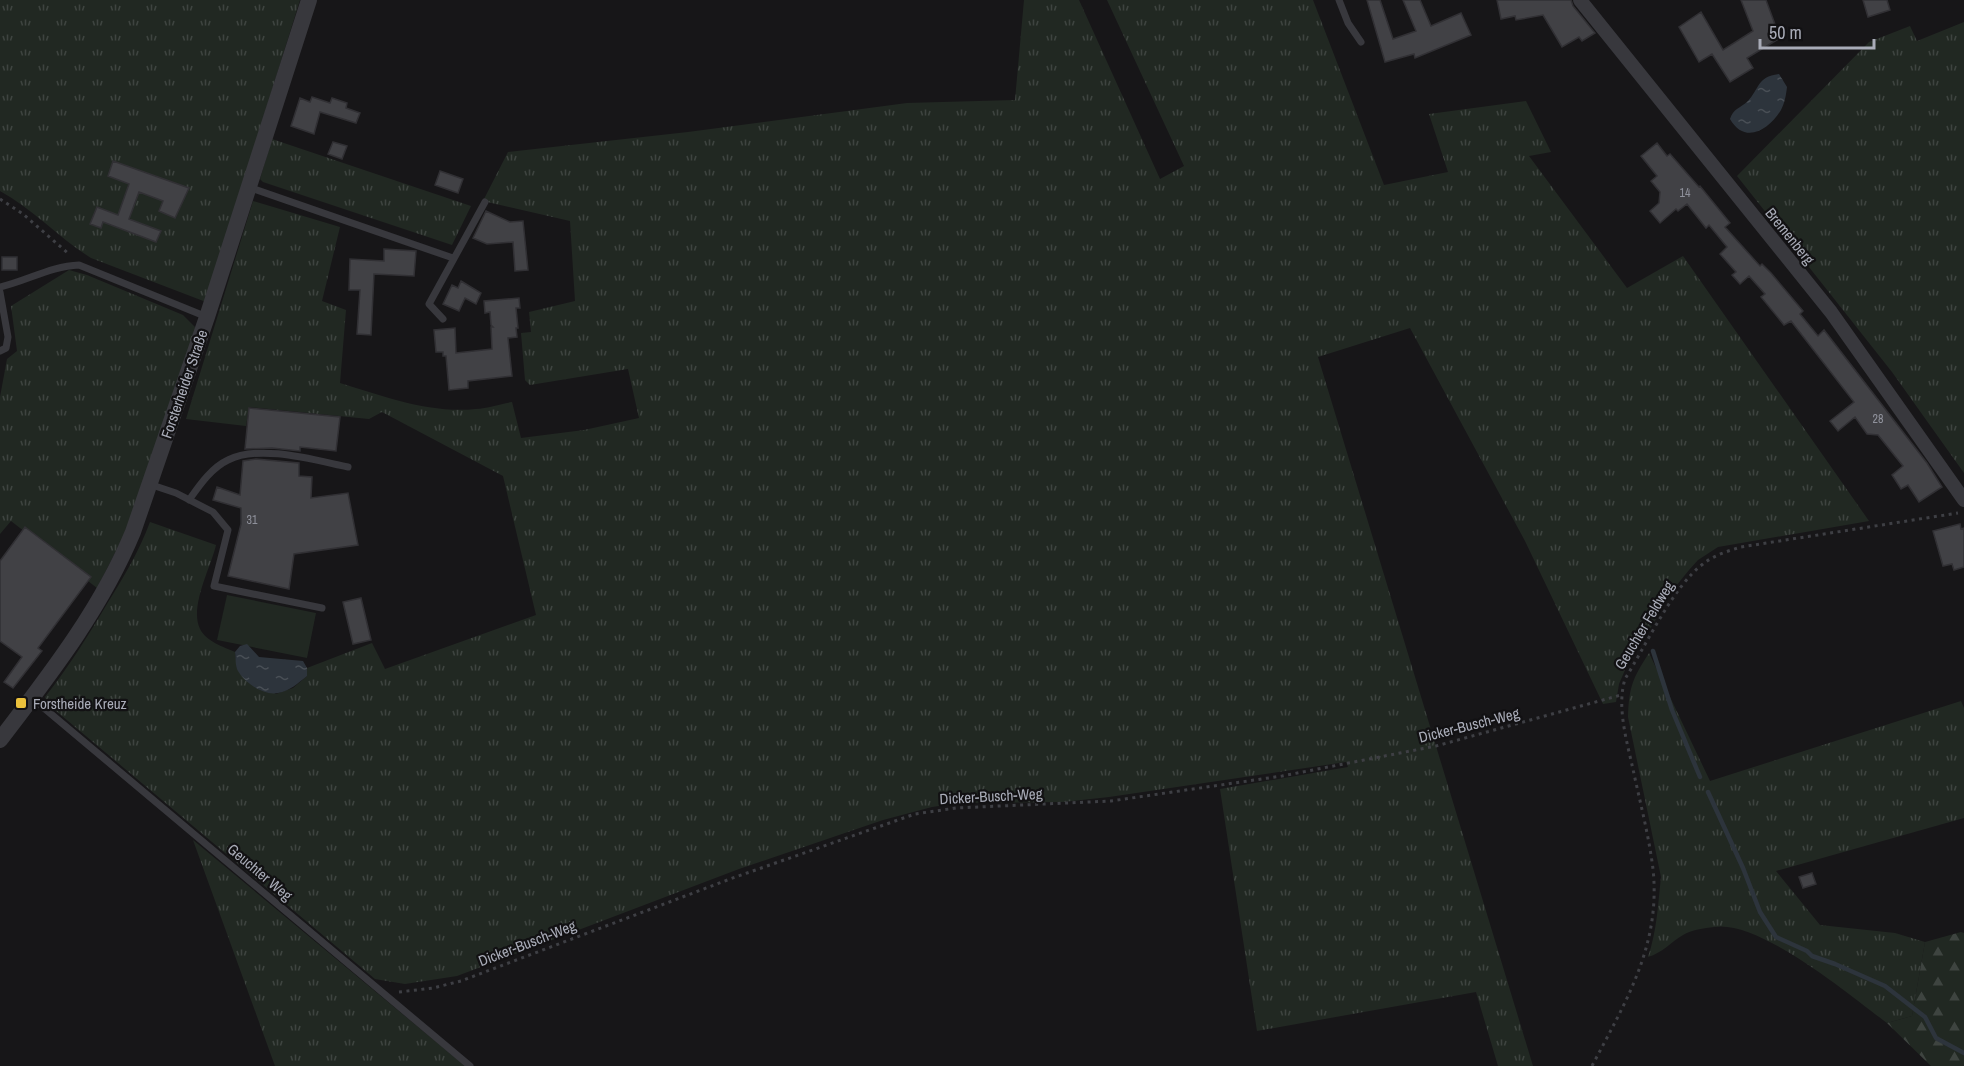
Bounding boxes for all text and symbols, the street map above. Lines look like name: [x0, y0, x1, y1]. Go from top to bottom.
scale bar: [1760, 12, 1874, 50]
text: 50 m: [1769, 20, 1802, 45]
house number: 14: [1680, 185, 1691, 201]
street label: Bremenberg: [1761, 203, 1820, 269]
street label: Forsterheider Straße: [156, 327, 212, 441]
house number: 28: [1873, 411, 1883, 427]
house number: 31: [247, 512, 258, 528]
street label: Geuchter Feldweg: [1609, 577, 1679, 673]
place label: Forstheide Kreuz: [33, 693, 127, 714]
marker: Forstheide Kreuz: [14, 696, 28, 710]
street label: Dicker-Busch-Weg: [1416, 702, 1522, 748]
street label: Dicker-Busch-Weg: [939, 783, 1043, 809]
street label: Geuchter Weg: [223, 839, 297, 906]
street label: Dicker-Busch-Weg: [475, 915, 579, 971]

